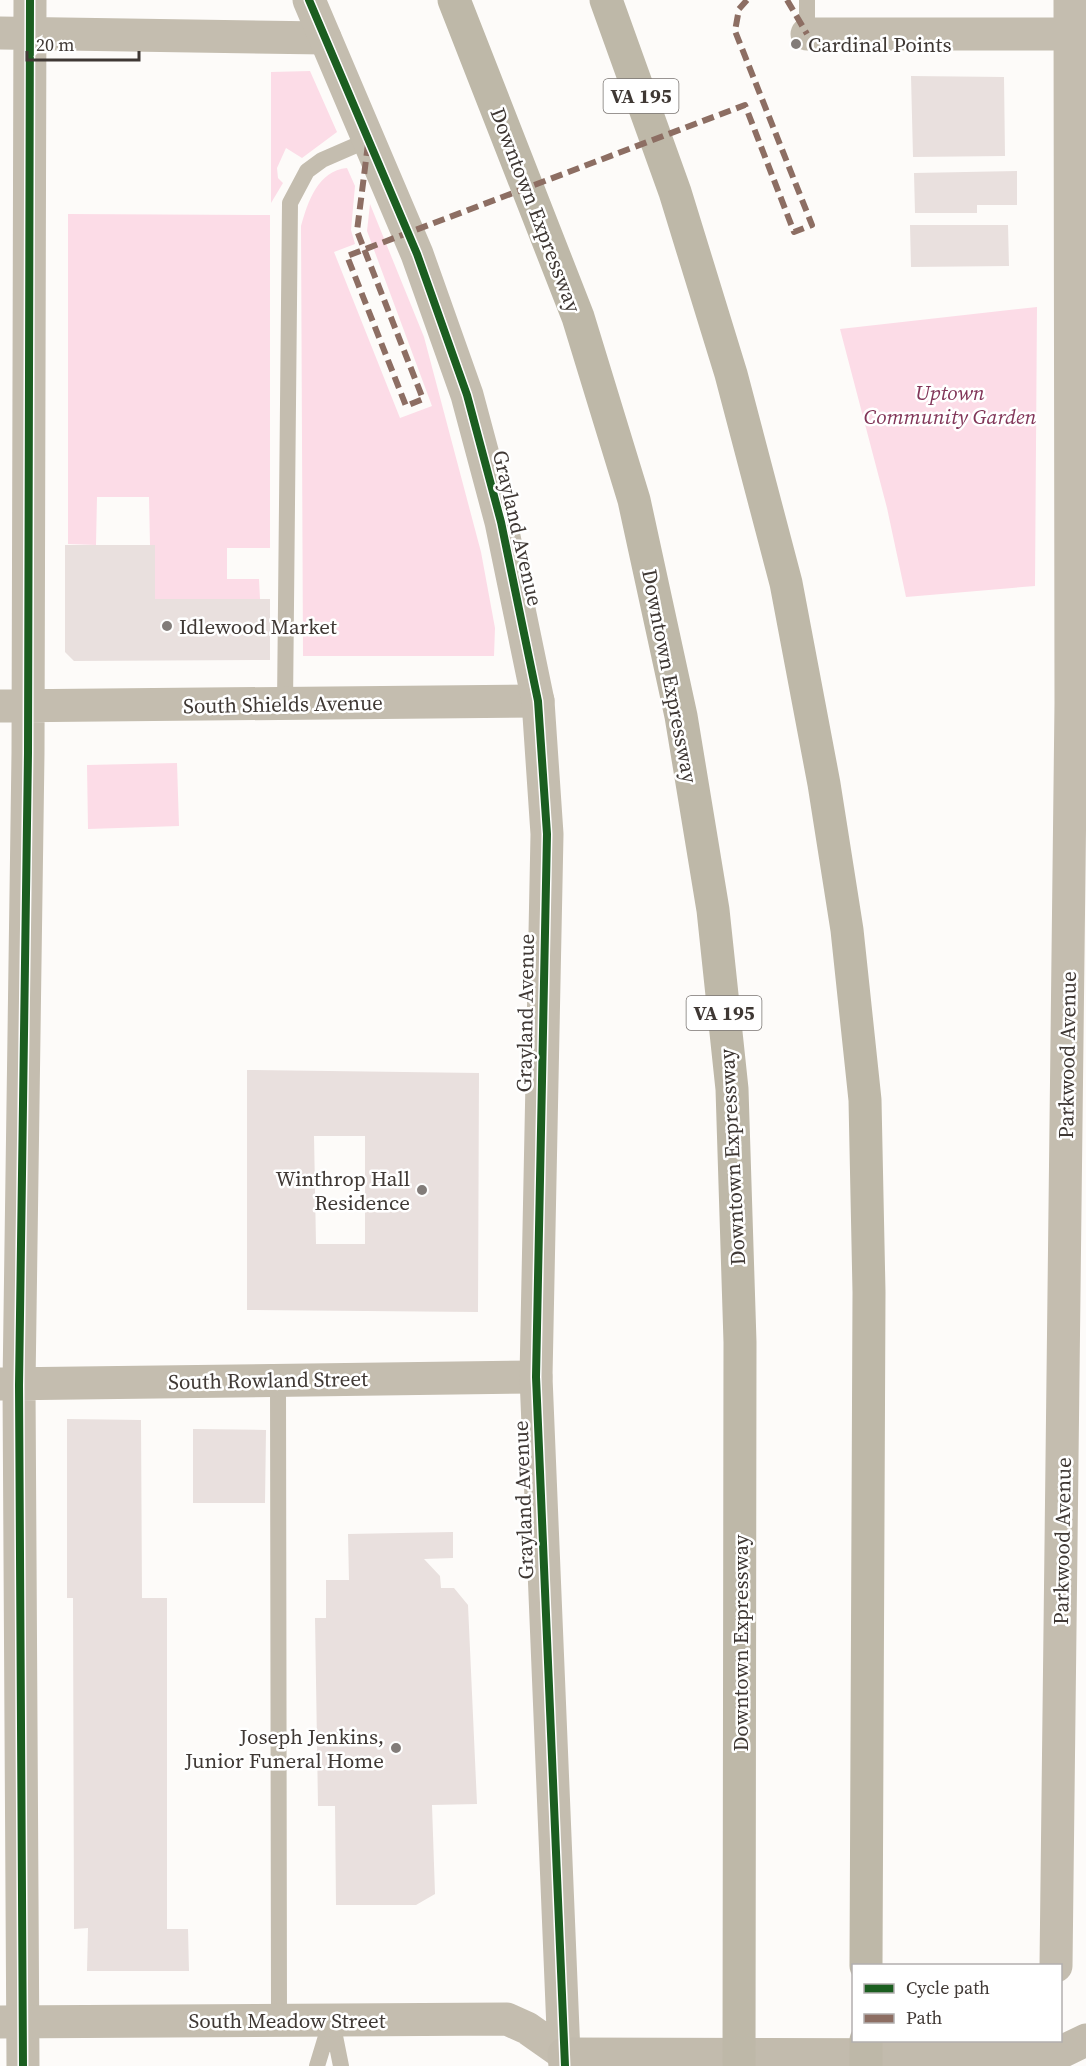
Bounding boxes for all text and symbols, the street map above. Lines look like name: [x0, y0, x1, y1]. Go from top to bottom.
scale bar: [27, 24, 140, 62]
place label: Cardinal Points: [808, 30, 952, 59]
text: 20 m: [36, 32, 74, 57]
marker: Cardinal Points: [789, 37, 803, 51]
road number: VA 195: [604, 79, 678, 113]
street label: Downtown Expressway: [484, 103, 589, 317]
park label: Uptown Community Garden: [864, 378, 1036, 431]
street label: Grayland Avenue: [486, 447, 550, 609]
street label: Downtown Expressway: [635, 567, 705, 786]
place label: Idlewood Market: [179, 612, 337, 641]
marker: Idlewood Market: [160, 619, 174, 633]
street label: South Shields Avenue: [183, 688, 383, 720]
street label: Grayland Avenue: [509, 933, 541, 1093]
street label: Parkwood Avenue: [1051, 971, 1083, 1139]
road number: VA 195: [686, 996, 762, 1030]
street label: Downtown Expressway: [712, 1048, 752, 1266]
place label: Winthrop Hall Residence: [275, 1164, 410, 1217]
marker: Winthrop Hall Residence: [415, 1183, 429, 1197]
street label: South Rowland Street: [168, 1364, 368, 1396]
street label: Grayland Avenue: [506, 1420, 540, 1580]
street label: Parkwood Avenue: [1046, 1457, 1078, 1625]
street label: Downtown Expressway: [726, 1534, 755, 1752]
place label: Joseph Jenkins, Junior Funeral Home: [184, 1722, 384, 1775]
marker: Joseph Jenkins, Junior Funeral Home: [389, 1741, 403, 1755]
legend: [852, 1964, 1062, 2042]
text: Cycle path: [906, 1975, 990, 2000]
text: Path: [906, 2005, 943, 2030]
street label: South Meadow Street: [188, 2006, 386, 2035]

